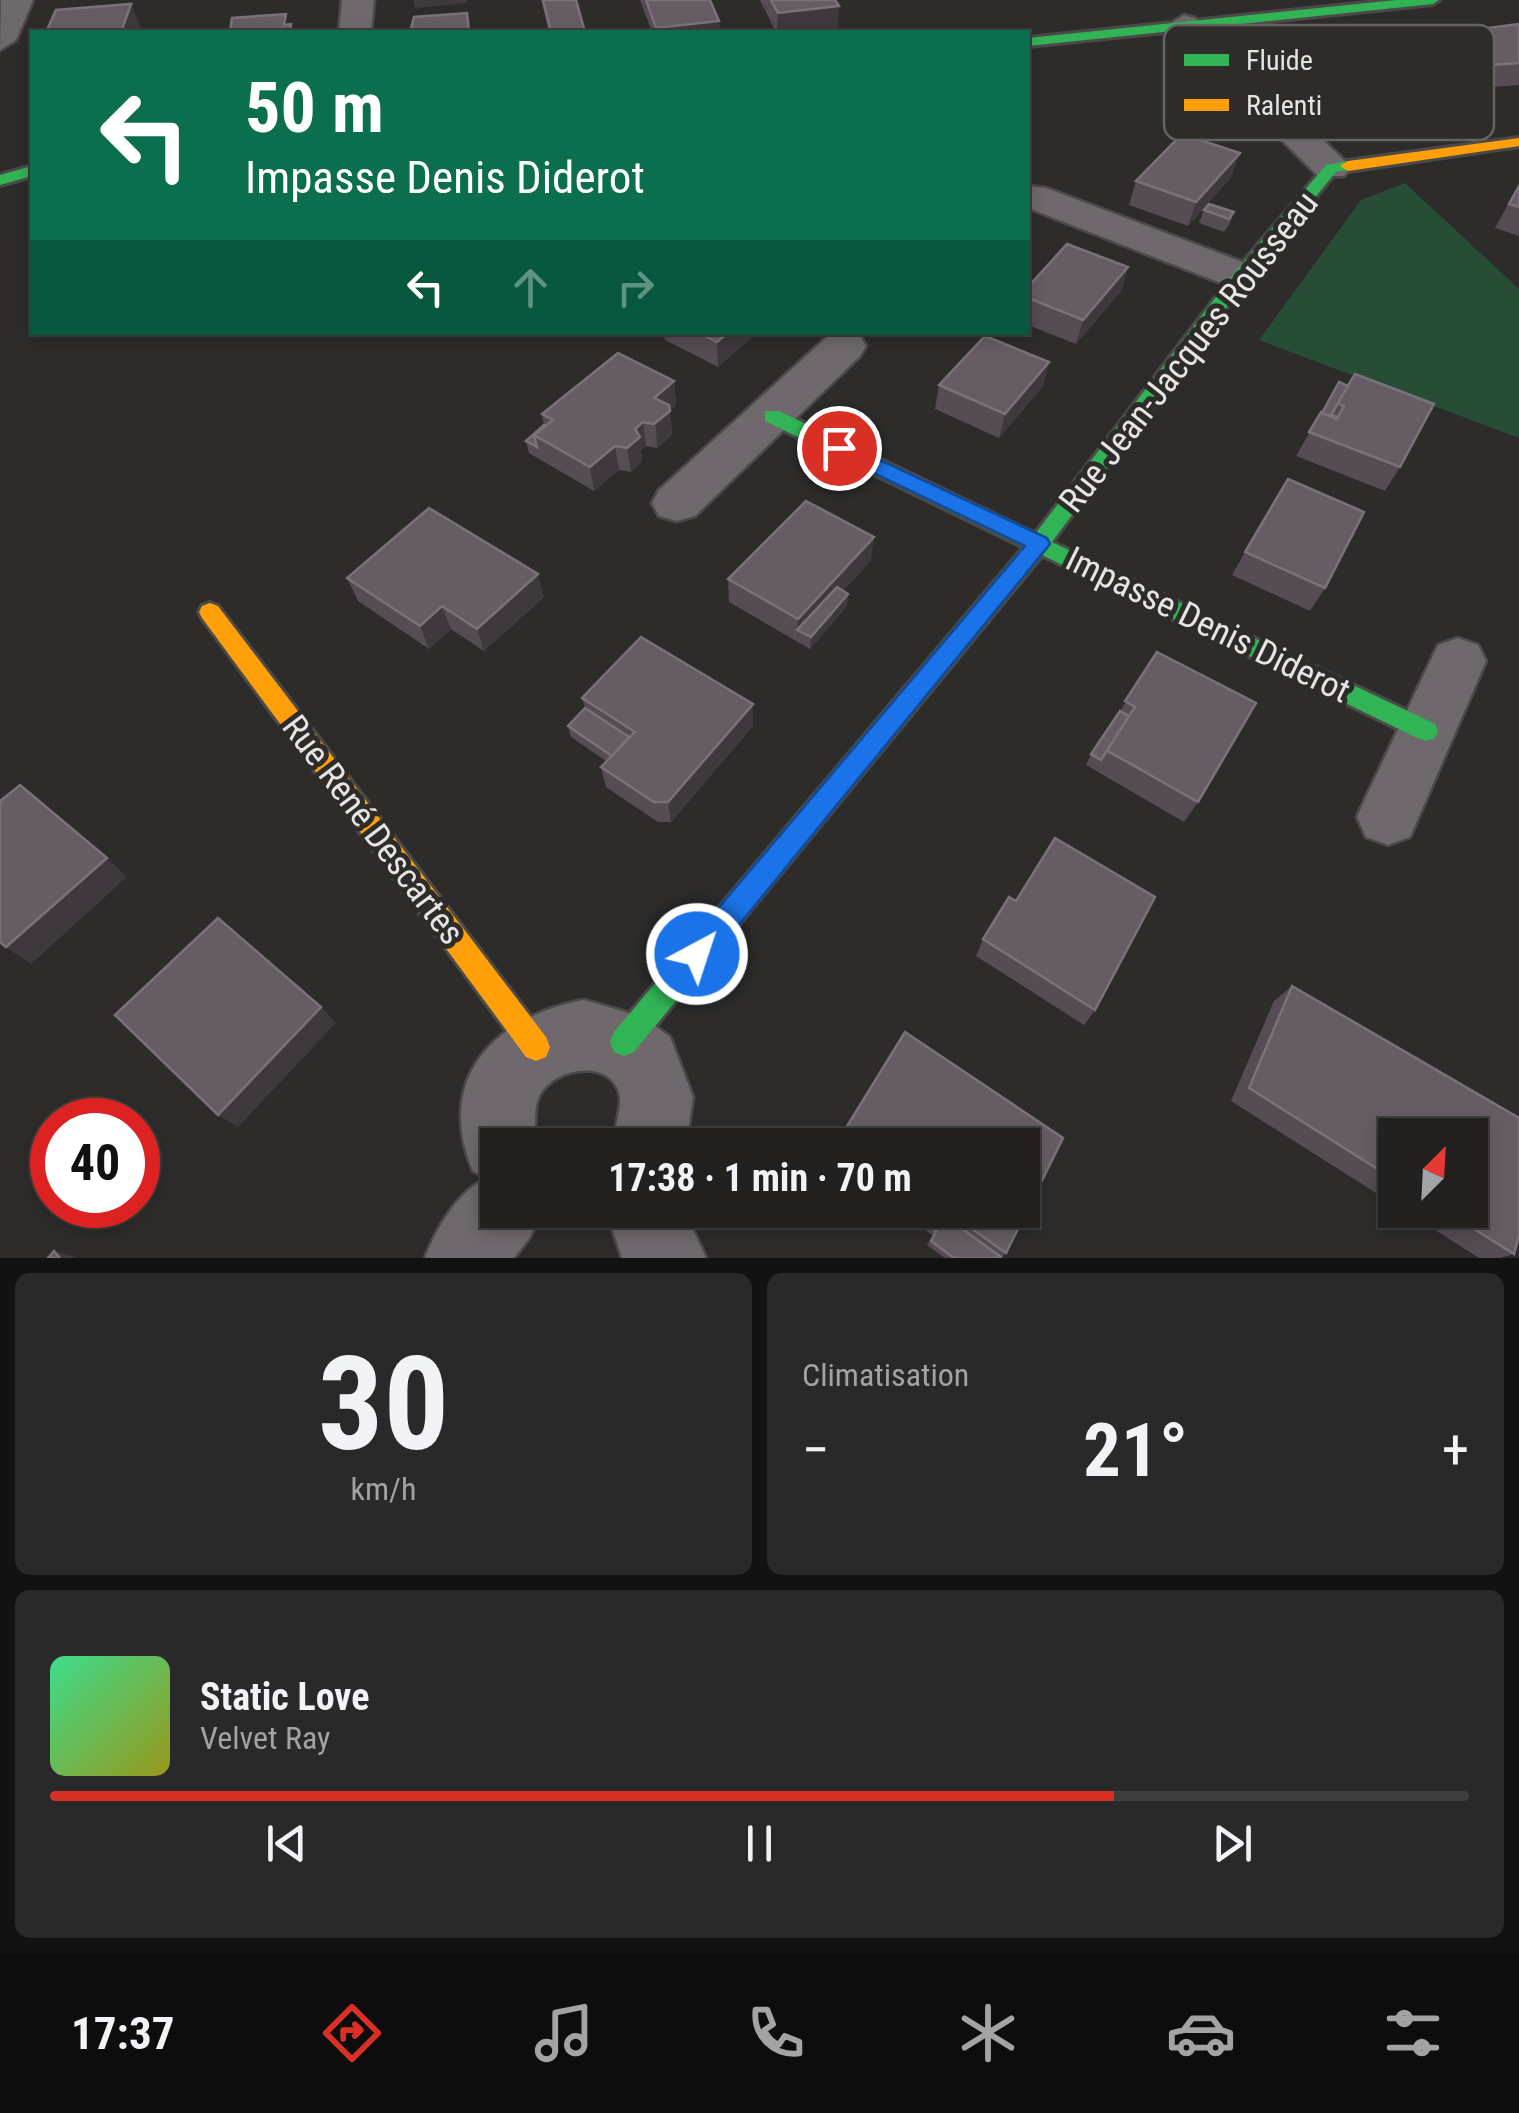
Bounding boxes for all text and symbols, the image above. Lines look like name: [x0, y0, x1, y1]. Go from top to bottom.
legend: [1164, 25, 1494, 140]
text: Fluide: [1246, 44, 1313, 77]
text: 50 m: [245, 67, 384, 149]
icon: left: [80, 70, 210, 200]
text: Ralenti: [1246, 89, 1322, 122]
text: Impasse Denis Diderot: [245, 151, 645, 204]
street label: Rue Jean-Jacques Rousseau: [1051, 184, 1327, 520]
icon: left: [398, 260, 453, 315]
icon: ahead: [503, 260, 558, 315]
icon: right: [608, 260, 663, 315]
pin: [797, 406, 882, 491]
icon: arrive: [812, 421, 867, 476]
street label: Impasse Denis Diderot: [1059, 538, 1357, 712]
street label: Rue René Descartes: [274, 708, 472, 952]
position arrow: [645, 902, 749, 1006]
speed limit sign: 40: [30, 1098, 160, 1228]
north arrow: [1378, 1118, 1488, 1228]
map controls: [1378, 1118, 1488, 1228]
text: 17:38 · 1 min · 70 m: [608, 1156, 912, 1200]
text: 30: [318, 1328, 449, 1481]
text: Climatisation: [802, 1356, 969, 1394]
text: 21°: [1083, 1406, 1188, 1494]
text: −: [802, 1418, 830, 1482]
text: +: [1442, 1418, 1469, 1482]
text: km/h: [351, 1470, 416, 1508]
text: Static Love: [200, 1675, 369, 1719]
text: Velvet Ray: [200, 1719, 330, 1757]
icon: previous: [259, 1816, 314, 1871]
icon: pause: [732, 1816, 787, 1871]
icon: next: [1205, 1816, 1260, 1871]
icon: directions: [317, 1998, 387, 2068]
icon: music: [529, 1998, 599, 2068]
icon: phone: [741, 1998, 811, 2068]
icon: climate: [953, 1998, 1023, 2068]
icon: car: [1166, 1998, 1236, 2068]
icon: filters: [1378, 1998, 1448, 2068]
text: 17:37: [71, 2007, 174, 2060]

